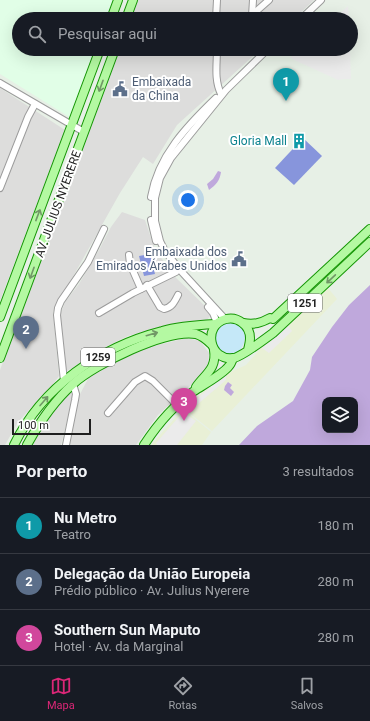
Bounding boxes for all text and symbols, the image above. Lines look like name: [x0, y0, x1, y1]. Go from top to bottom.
search box: [12, 12, 358, 56]
icon: search: [26, 23, 48, 45]
text: Pesquisar aqui: [58, 25, 157, 43]
pin: 1: [273, 68, 299, 101]
place label: Embaixada da China: [132, 75, 191, 103]
one-way arrow: [97, 79, 105, 91]
public building icon: Embaixada da China: [111, 80, 129, 98]
building icon: Gloria Mall: [290, 132, 308, 150]
place label: Gloria Mall: [230, 134, 287, 148]
street label: AV. JULIUS NYERERE: [32, 149, 84, 259]
your location: [178, 190, 198, 210]
one-way arrow: [35, 210, 43, 222]
place label: Embaixada dos Emirados Árabes Unidos: [96, 245, 227, 273]
public building icon: Embaixada dos Emirados Árabes Unidos: [230, 250, 248, 268]
one-way arrow: [28, 267, 36, 279]
one-way arrow: [326, 274, 336, 283]
road number: 1251: [288, 294, 322, 312]
pin: 2: [13, 316, 39, 349]
one-way arrow: [146, 330, 159, 337]
road number: 1259: [81, 348, 115, 366]
pin: 3: [171, 388, 197, 421]
one-way arrow: [39, 396, 48, 407]
map controls: [322, 397, 358, 433]
button: layers: [322, 397, 358, 433]
scale bar: [12, 417, 91, 436]
text: 100 m: [18, 419, 49, 432]
text: Por perto: [16, 461, 87, 481]
text: 3 resultados: [282, 464, 354, 479]
text: Nu Metro: [54, 509, 117, 527]
text: 1: [25, 518, 33, 533]
text: 180 m: [317, 518, 354, 533]
text: Teatro: [54, 527, 91, 542]
text: Delegação da União Europeia: [54, 565, 250, 583]
text: 2: [25, 574, 33, 589]
text: 280 m: [317, 574, 354, 589]
text: Prédio público · Av. Julius Nyerere: [54, 583, 249, 598]
text: Southern Sun Maputo: [54, 621, 200, 639]
text: 3: [25, 630, 33, 645]
text: 280 m: [317, 630, 354, 645]
text: Hotel · Av. da Marginal: [54, 639, 183, 654]
tab: Mapa: [47, 675, 75, 712]
tab: Rotas: [169, 675, 197, 712]
tab: Salvos: [291, 675, 323, 712]

